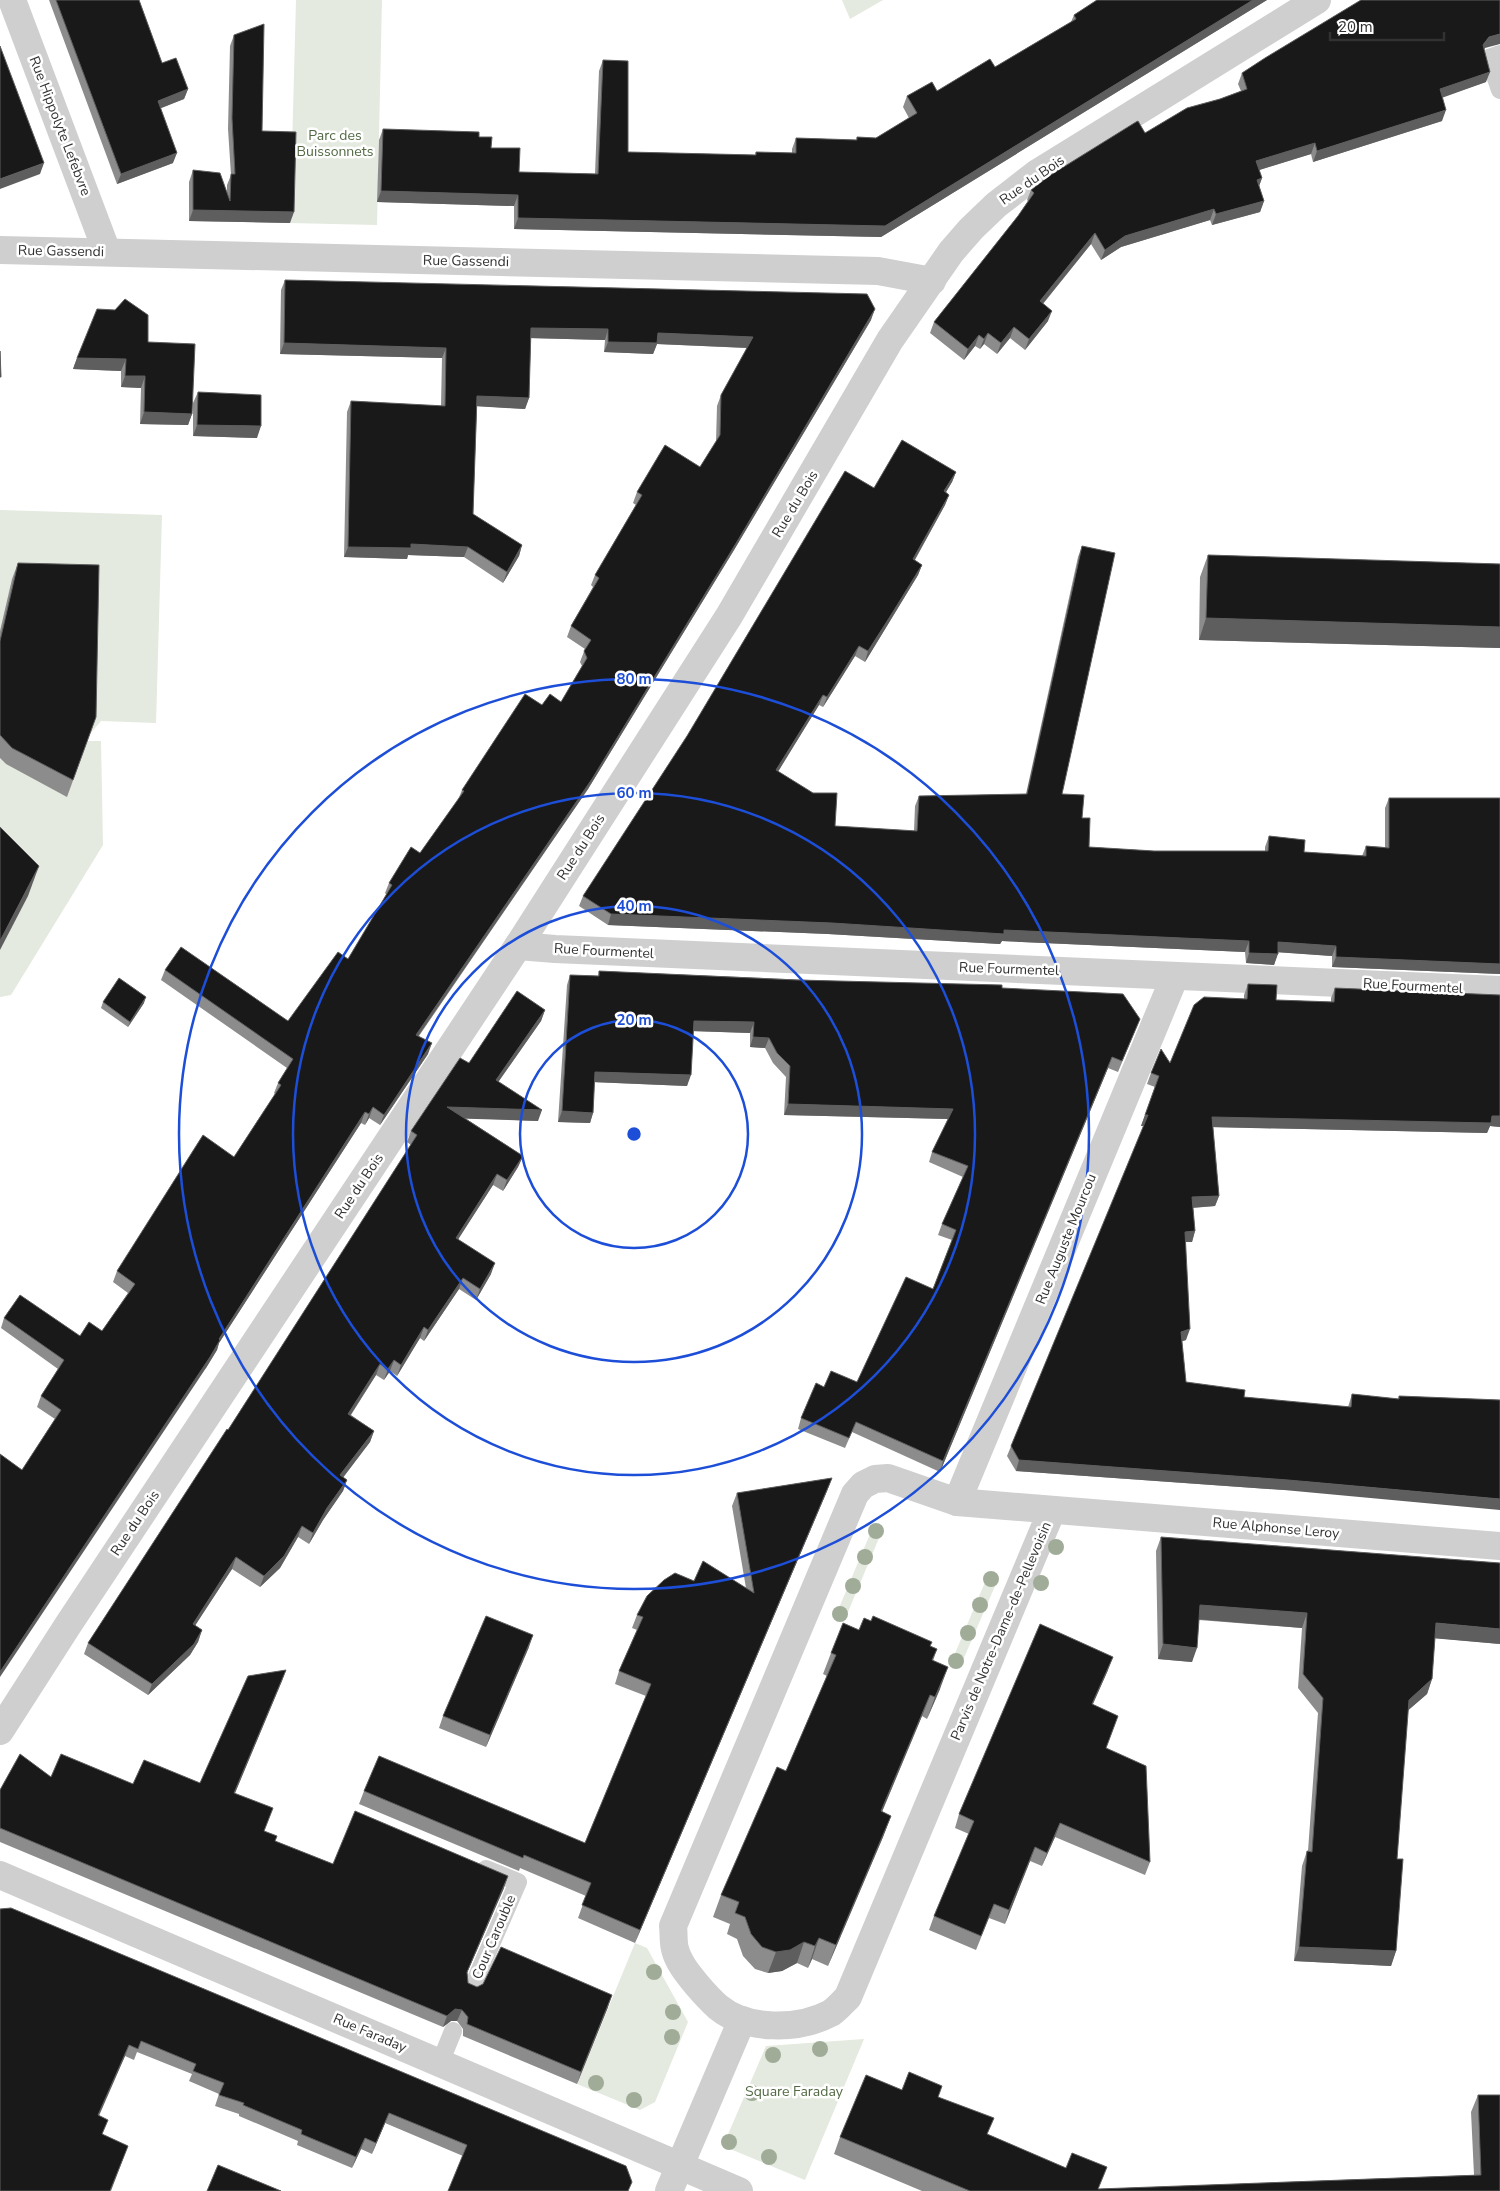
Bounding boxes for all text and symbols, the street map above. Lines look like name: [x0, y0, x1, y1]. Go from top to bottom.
scale bar: [1330, 10, 1444, 42]
text: 20 m: [1338, 17, 1373, 37]
street label: Rue Hippolyte Lefebvre: [25, 54, 95, 198]
park label: Parc des Buissonnets: [297, 126, 374, 161]
street label: Rue du Bois: [996, 151, 1068, 209]
street label: Rue Gassendi: [18, 241, 104, 261]
street label: Rue Gassendi: [423, 251, 509, 271]
street label: Rue du Bois: [768, 467, 823, 541]
text: 80 m: [616, 669, 652, 689]
text: 60 m: [616, 783, 652, 803]
street label: Rue du Bois: [553, 810, 610, 884]
text: 40 m: [616, 896, 652, 916]
street label: Rue Fourmentel: [554, 939, 655, 963]
street label: Rue Fourmentel: [959, 958, 1060, 980]
street label: Rue Fourmentel: [1363, 974, 1464, 998]
text: 20 m: [616, 1010, 652, 1030]
centre of rings: [625, 1125, 643, 1143]
street label: Rue du Bois: [330, 1149, 388, 1222]
street label: Rue Auguste Mourcou: [1031, 1171, 1101, 1307]
street label: Rue du Bois: [106, 1486, 164, 1559]
street label: Rue Alphonse Leroy: [1212, 1513, 1341, 1543]
street label: Parvis de Notre-Dame-de-Pellevoisin: [946, 1519, 1056, 1743]
street label: Cour Carouble: [468, 1892, 520, 1982]
street label: Rue Faraday: [330, 2009, 410, 2057]
park label: Square Faraday: [745, 2082, 844, 2101]

